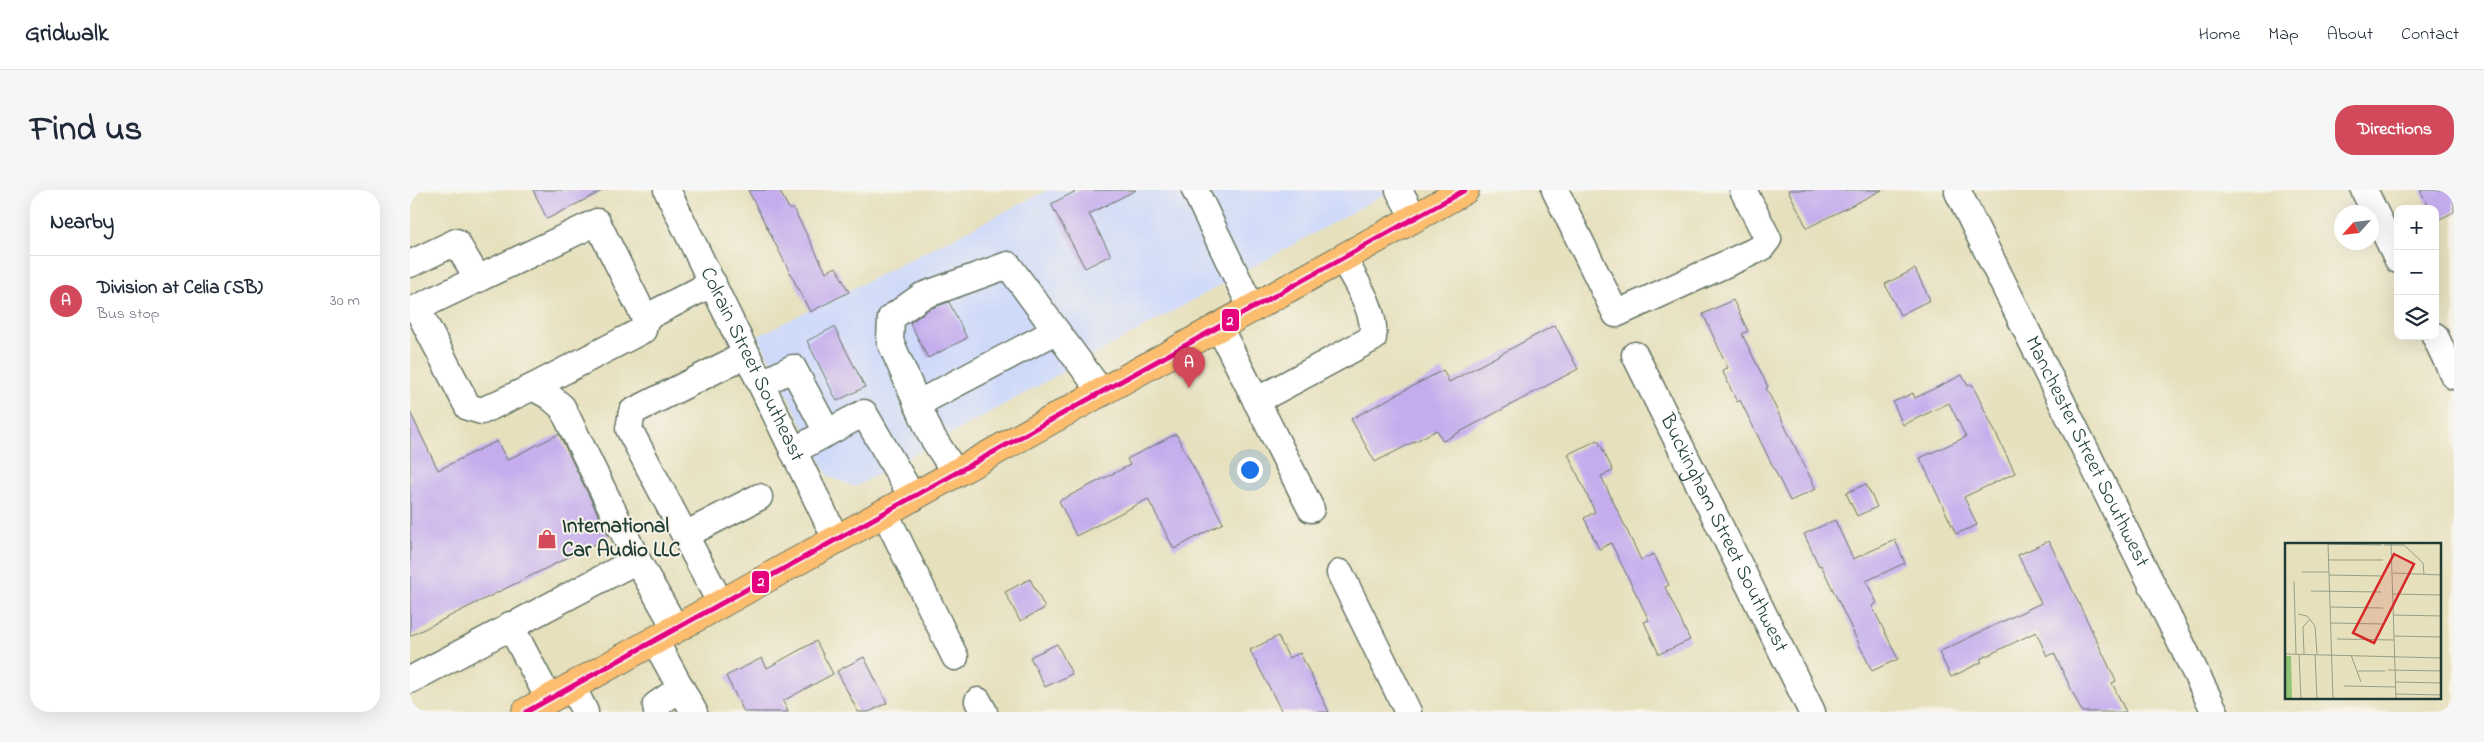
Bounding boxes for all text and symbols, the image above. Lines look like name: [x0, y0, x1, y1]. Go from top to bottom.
text: Gridwalk: [25, 17, 109, 52]
text: Home: [2199, 22, 2240, 48]
text: Map: [2268, 22, 2299, 48]
text: About: [2327, 22, 2373, 48]
text: Contact: [2401, 22, 2459, 48]
text: Find us: [30, 105, 142, 156]
button: Directions: [2335, 105, 2454, 155]
north arrow: [2334, 205, 2379, 250]
map controls: [2394, 205, 2439, 340]
button: +: [2394, 205, 2439, 250]
text: Nearby: [50, 208, 114, 238]
button: −: [2394, 250, 2439, 295]
street label: Colrain Street Southeast: [692, 262, 811, 467]
text: Division at Celia (SB): [97, 275, 263, 302]
text: A: [61, 289, 71, 313]
text: 30 m: [330, 289, 360, 313]
button: layers: [2394, 295, 2439, 340]
text: Bus stop: [97, 302, 160, 326]
line badge: 2: [1221, 308, 1240, 332]
text: 2: [1226, 311, 1234, 332]
street label: Manchester Street Southwest: [2017, 331, 2156, 573]
pin: A: [1173, 347, 1205, 388]
street label: Buckingham Street Southwest: [1651, 408, 1795, 658]
your location: [1237, 457, 1263, 483]
place label: International Car Audio LLC: [562, 512, 681, 566]
shop icon: International Car Audio LLC: [536, 528, 558, 550]
inset map: [2285, 543, 2442, 700]
line badge: 2: [751, 570, 770, 594]
text: 2: [757, 572, 765, 593]

